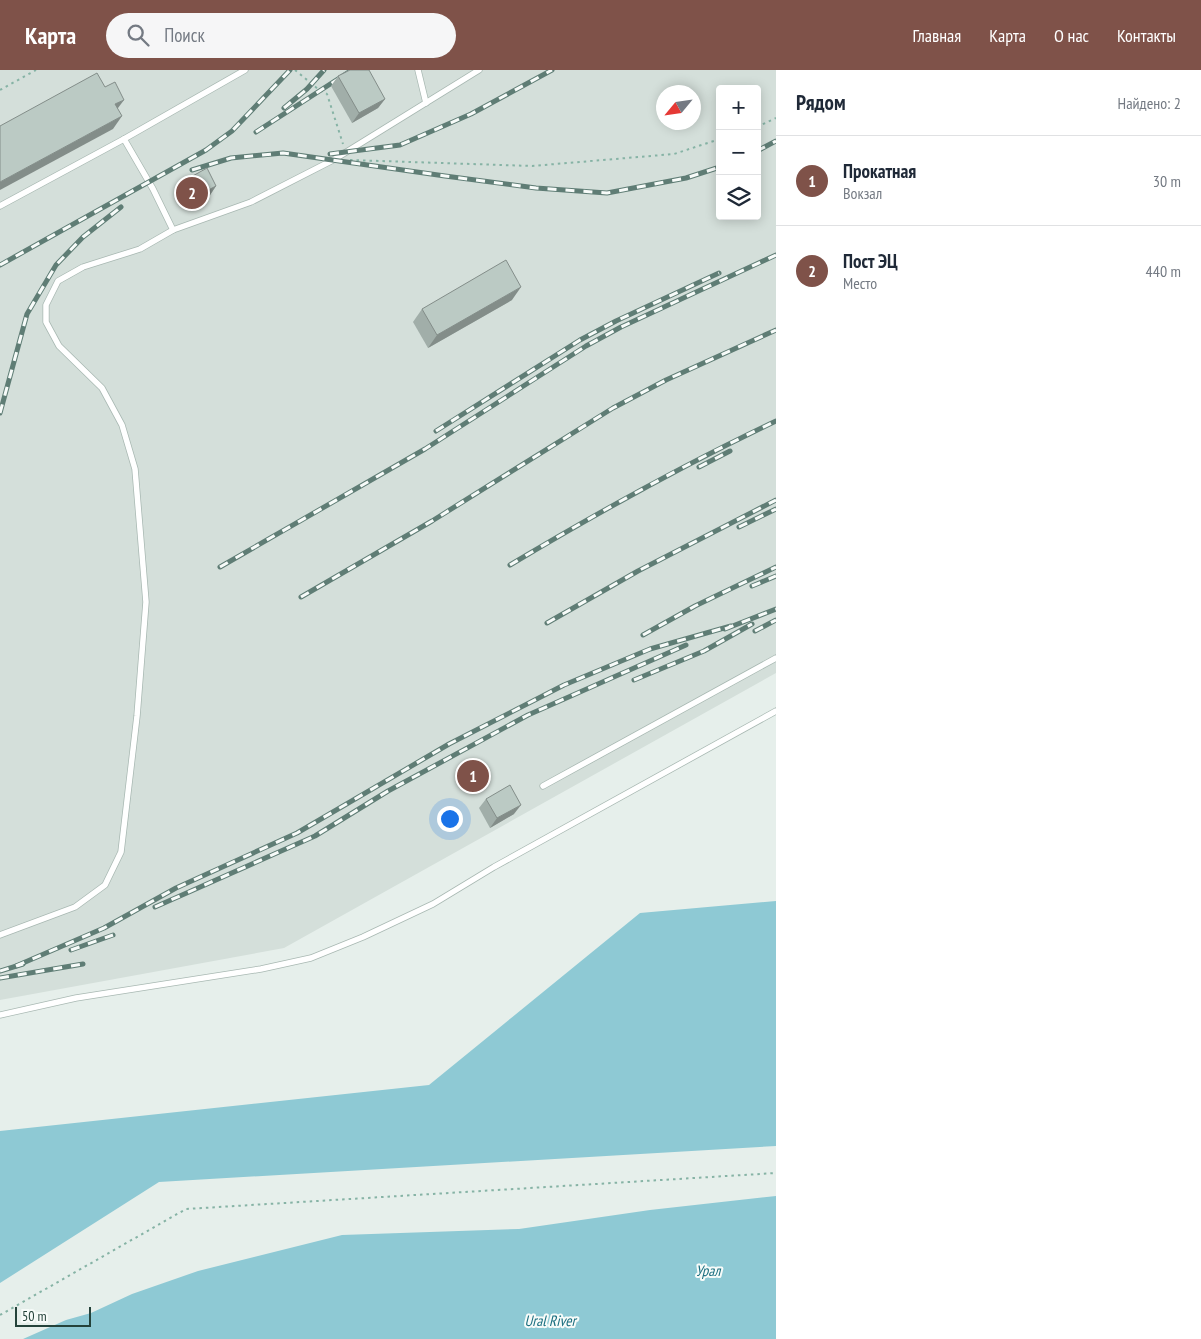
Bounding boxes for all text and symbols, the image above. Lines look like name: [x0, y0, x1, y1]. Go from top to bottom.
search box: [106, 13, 456, 58]
text: Карта: [25, 20, 76, 51]
icon: search: [124, 21, 152, 49]
text: Поиск: [164, 23, 205, 47]
text: Главная: [913, 24, 961, 47]
text: Карта: [989, 24, 1026, 47]
text: О нас: [1054, 24, 1089, 47]
text: Контакты: [1117, 24, 1176, 47]
north arrow: [656, 85, 701, 130]
map controls: [716, 85, 761, 220]
button: +: [716, 85, 761, 130]
text: Рядом: [796, 89, 846, 116]
text: Найдено: 2: [1118, 93, 1181, 113]
button: −: [716, 130, 761, 175]
text: Прокатная: [843, 159, 916, 183]
text: 1: [808, 171, 816, 191]
text: 30 m: [1153, 171, 1181, 191]
pin: 2: [176, 174, 208, 212]
button: layers: [716, 175, 761, 220]
text: Вокзал: [843, 183, 882, 203]
text: Пост ЭЦ: [843, 249, 898, 273]
text: 2: [808, 261, 816, 281]
text: 440 m: [1146, 261, 1181, 281]
text: Место: [843, 273, 877, 293]
pin: 1: [457, 757, 489, 795]
your location: [437, 806, 463, 832]
water label: Урал: [696, 1261, 722, 1280]
scale bar: [15, 1304, 91, 1327]
text: 50 m: [22, 1307, 47, 1325]
water label: Ural River: [524, 1311, 577, 1330]

